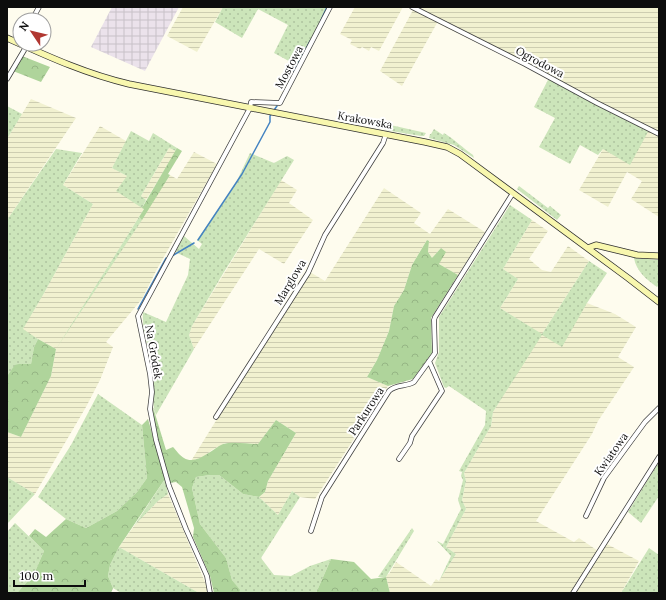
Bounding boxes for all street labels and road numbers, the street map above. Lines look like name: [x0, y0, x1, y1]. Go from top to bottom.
street label: Mostowa: [272, 43, 306, 91]
street label: Ogrodowa: [513, 43, 567, 81]
street label: Krakowska: [336, 108, 394, 132]
street label: Marglowa: [271, 256, 309, 307]
street label: Na Gródek: [142, 324, 166, 380]
street label: Parkurowa: [345, 384, 387, 438]
street label: Kwiatowa: [591, 429, 631, 478]

